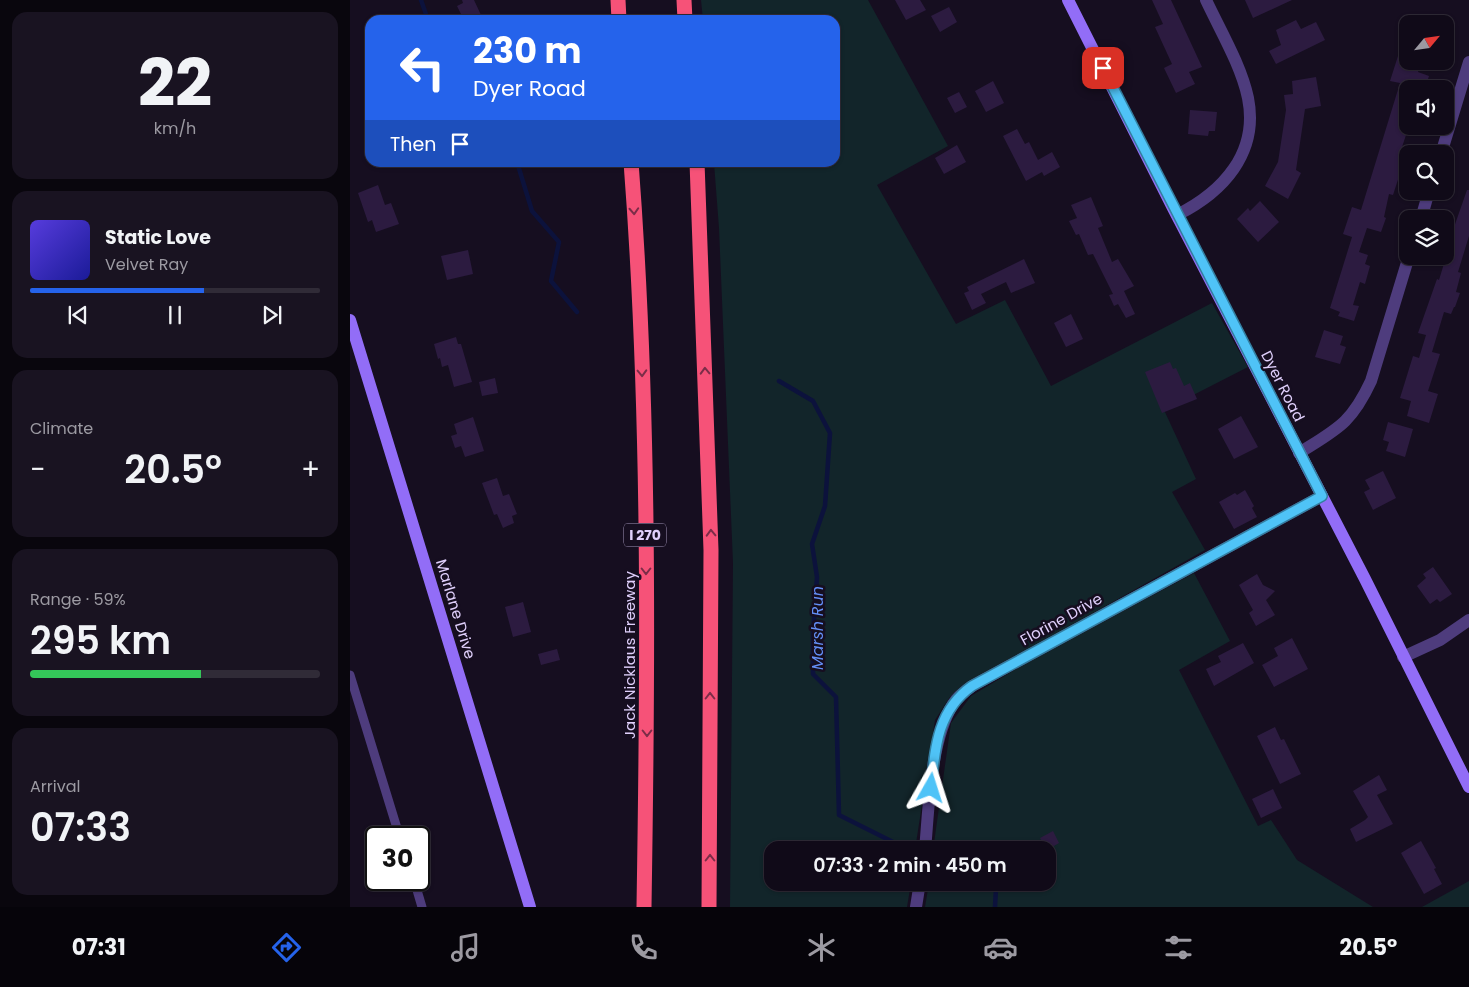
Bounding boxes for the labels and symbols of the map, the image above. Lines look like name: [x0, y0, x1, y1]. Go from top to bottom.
north arrow: [1399, 15, 1454, 70]
pin: [1082, 47, 1124, 89]
one-way arrow: [628, 207, 639, 215]
street label: Dyer Road: [1256, 347, 1310, 425]
one-way arrow: [700, 367, 711, 375]
one-way arrow: [636, 370, 647, 378]
road number: I 270: [624, 524, 666, 546]
one-way arrow: [706, 529, 716, 537]
street label: Marlane Drive: [431, 557, 481, 661]
one-way arrow: [641, 568, 651, 575]
street label: Jack Nicklaus Freeway: [619, 571, 640, 739]
water label: Marsh Run: [806, 586, 829, 670]
street label: Florine Drive: [1016, 588, 1106, 650]
one-way arrow: [705, 692, 715, 700]
one-way arrow: [642, 730, 652, 738]
position arrow: [904, 761, 956, 813]
speed limit sign: 30: [365, 826, 430, 891]
one-way arrow: [705, 854, 715, 862]

